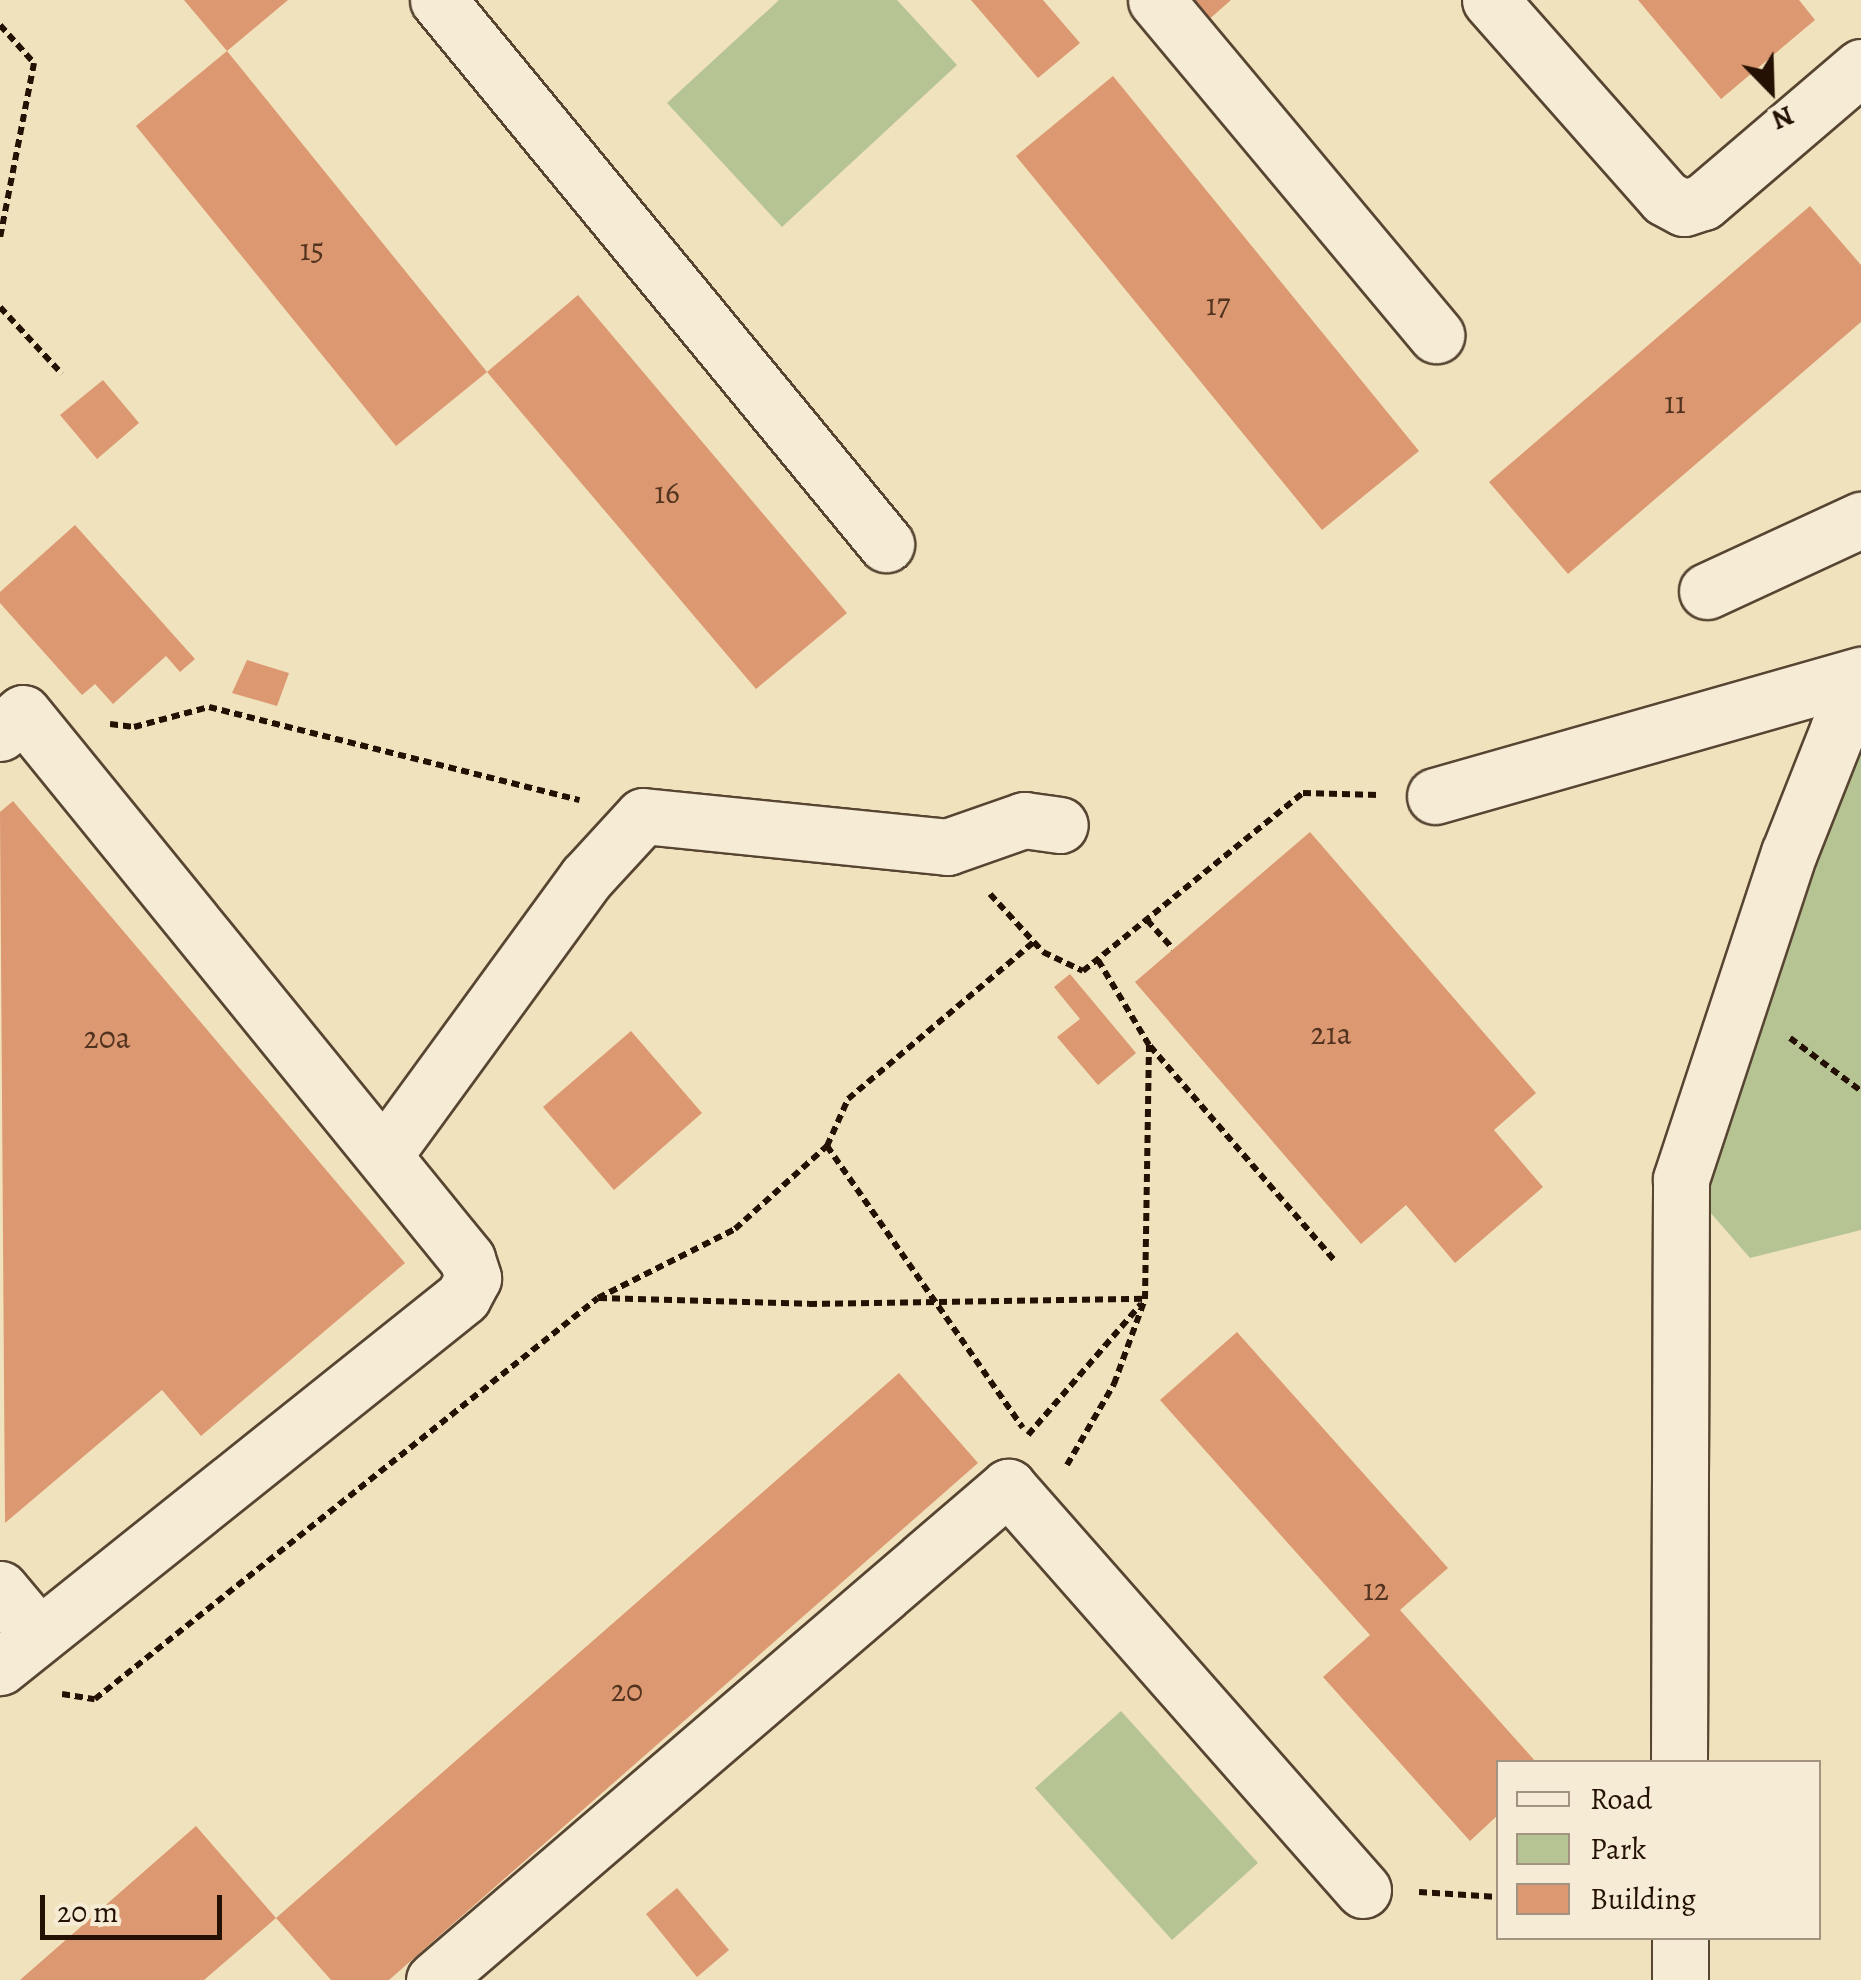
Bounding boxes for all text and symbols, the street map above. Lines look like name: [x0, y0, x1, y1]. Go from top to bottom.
north arrow: [1721, 40, 1821, 140]
text: N: [1766, 96, 1800, 139]
house number: 15: [300, 230, 324, 268]
house number: 17: [1206, 285, 1230, 323]
house number: 11: [1664, 383, 1686, 421]
house number: 16: [654, 473, 680, 511]
house number: 21а: [1311, 1014, 1351, 1052]
house number: 20а: [83, 1018, 131, 1056]
house number: 12: [1363, 1570, 1389, 1608]
house number: 20: [611, 1671, 643, 1709]
legend: [1496, 1760, 1821, 1940]
text: Road: [1590, 1779, 1652, 1819]
text: Park: [1590, 1829, 1646, 1869]
scale bar: [45, 1875, 228, 1937]
text: Building: [1590, 1879, 1696, 1919]
text: 20 m: [57, 1892, 118, 1932]

